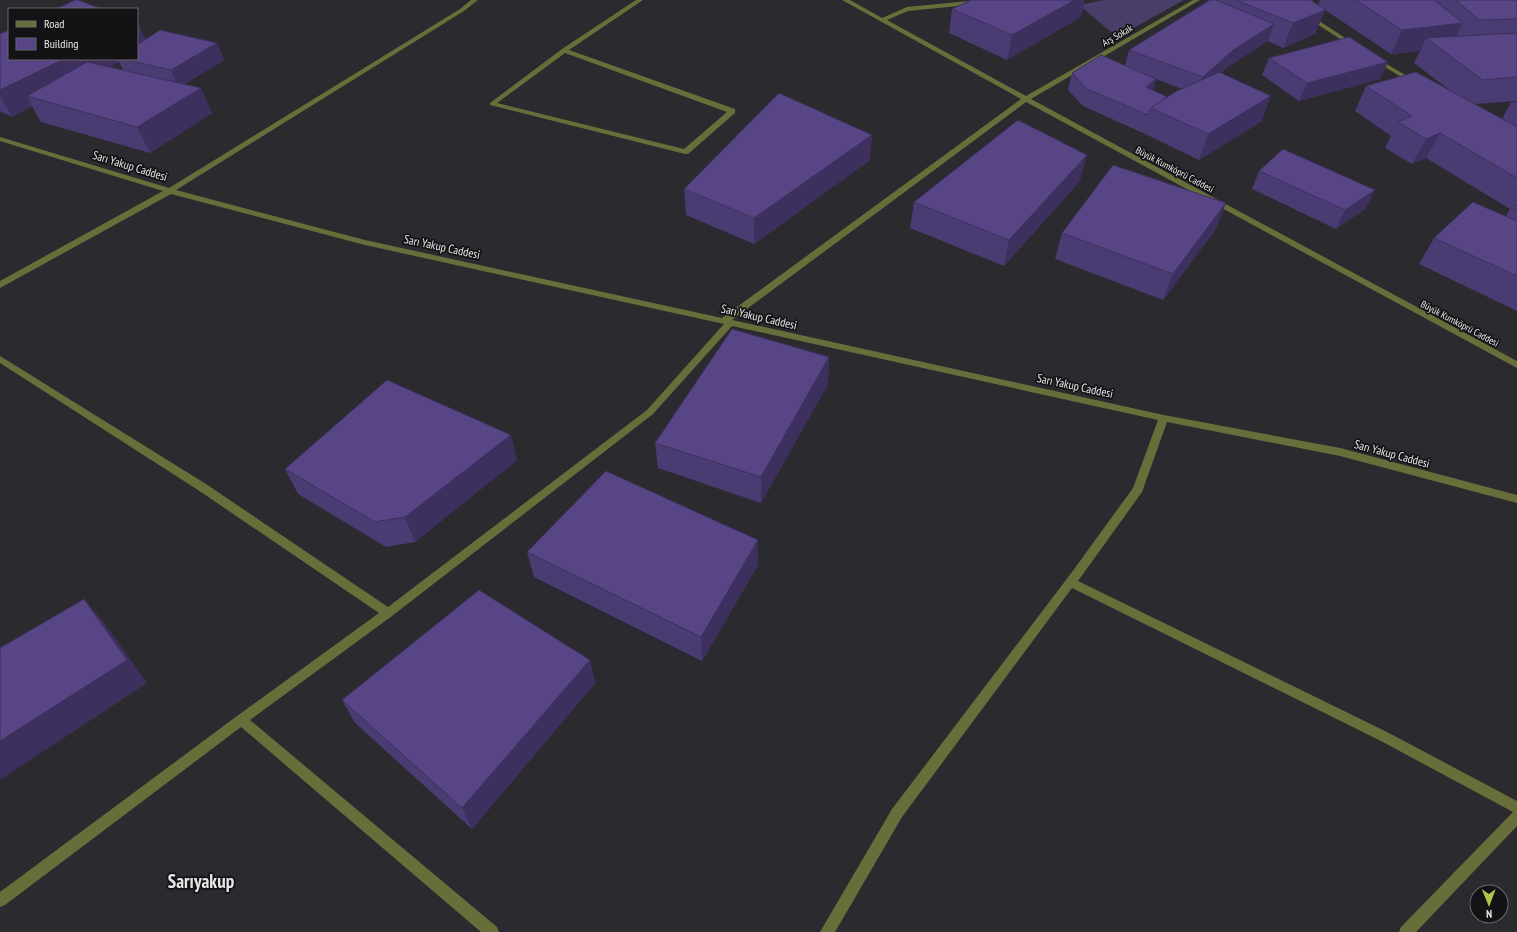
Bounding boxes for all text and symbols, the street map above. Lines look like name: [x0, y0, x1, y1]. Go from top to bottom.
legend: [8, 8, 138, 60]
text: Road: [44, 16, 64, 31]
street label: Arş Sokak: [1100, 21, 1135, 49]
text: Building: [44, 36, 79, 51]
street label: Büyük Kumköprü Caddesi: [1133, 143, 1216, 196]
street label: Sarı Yakup Caddesi: [91, 147, 169, 184]
street label: Sarı Yakup Caddesi: [403, 231, 482, 262]
street label: Büyük Kumköprü Caddesi: [1418, 297, 1501, 350]
street label: Sarı Yakup Caddesi: [720, 300, 799, 333]
street label: Sarı Yakup Caddesi: [1036, 370, 1115, 401]
street label: Sarı Yakup Caddesi: [1353, 436, 1431, 471]
district label: Sarıyakup: [168, 869, 235, 893]
north arrow: [1469, 884, 1509, 924]
text: N: [1486, 907, 1492, 921]

